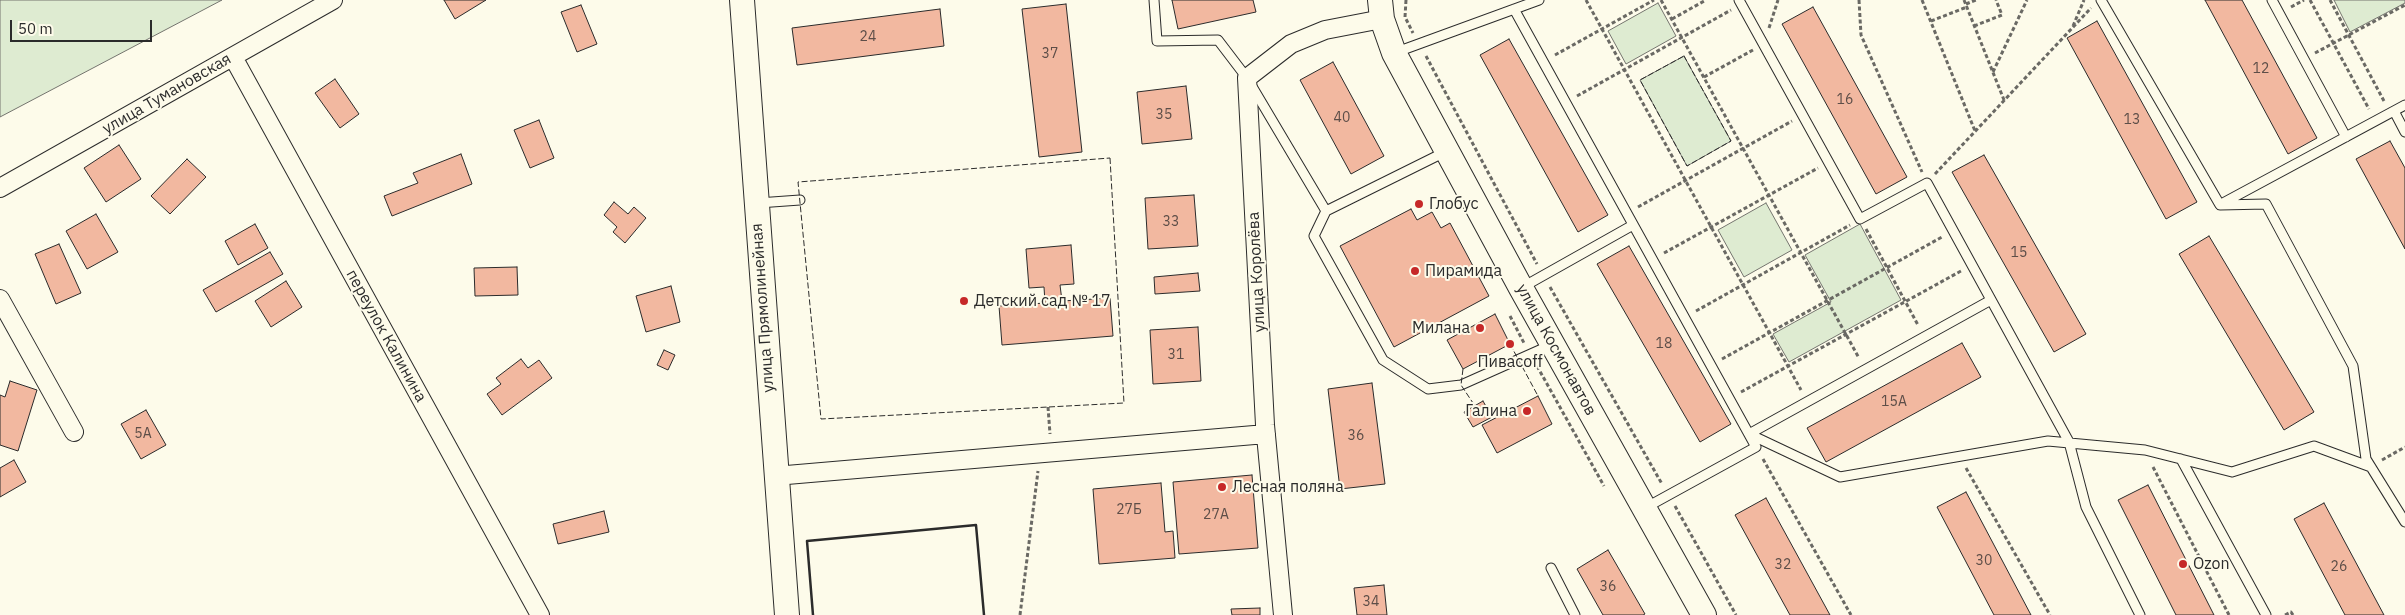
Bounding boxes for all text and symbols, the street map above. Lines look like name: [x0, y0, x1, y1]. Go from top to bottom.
scale bar: [12, 10, 155, 42]
text: 50 m: [18, 19, 53, 38]
house number: 24: [860, 29, 876, 45]
house number: 37: [1042, 46, 1058, 62]
street label: улица Тумановская: [99, 49, 235, 139]
house number: 12: [2253, 61, 2269, 77]
house number: 16: [1837, 92, 1853, 108]
house number: 35: [1156, 107, 1172, 123]
house number: 40: [1334, 110, 1350, 126]
house number: 13: [2124, 112, 2140, 128]
place label: Глобус: [1429, 194, 1479, 214]
marker: Глобус: [1413, 198, 1425, 210]
street label: улица Королёва: [1244, 211, 1270, 333]
house number: 33: [1163, 214, 1179, 230]
street label: улица Прямолинейная: [748, 223, 778, 393]
house number: 15: [2011, 245, 2027, 261]
place label: Пирамида: [1425, 261, 1502, 281]
marker: Пирамида: [1409, 265, 1421, 277]
street label: переулок Калинина: [342, 266, 430, 406]
street label: улица Космонавтов: [1512, 281, 1600, 419]
place label: Детский сад № 17: [974, 291, 1111, 311]
marker: Детский сад № 17: [958, 295, 970, 307]
place label: Милана: [1412, 318, 1470, 338]
marker: Милана: [1474, 322, 1486, 334]
house number: 18: [1656, 336, 1672, 352]
marker: Пивасоff: [1504, 338, 1516, 350]
house number: 31: [1168, 347, 1184, 363]
place label: Пивасоff: [1477, 352, 1543, 372]
house number: 15А: [1881, 394, 1907, 410]
place label: Галина: [1465, 401, 1517, 421]
marker: Галина: [1521, 405, 1533, 417]
house number: 5А: [134, 426, 152, 442]
house number: 36: [1348, 428, 1364, 444]
place label: Лесная поляна: [1232, 477, 1344, 497]
marker: Лесная поляна: [1216, 481, 1228, 493]
house number: 27Б: [1116, 502, 1142, 518]
house number: 27А: [1203, 507, 1229, 523]
house number: 30: [1976, 553, 1992, 569]
place label: Ozon: [2193, 554, 2230, 574]
house number: 32: [1775, 557, 1791, 573]
marker: Ozon: [2177, 558, 2189, 570]
house number: 26: [2331, 559, 2347, 575]
house number: 36: [1600, 579, 1616, 595]
house number: 34: [1363, 594, 1379, 610]

